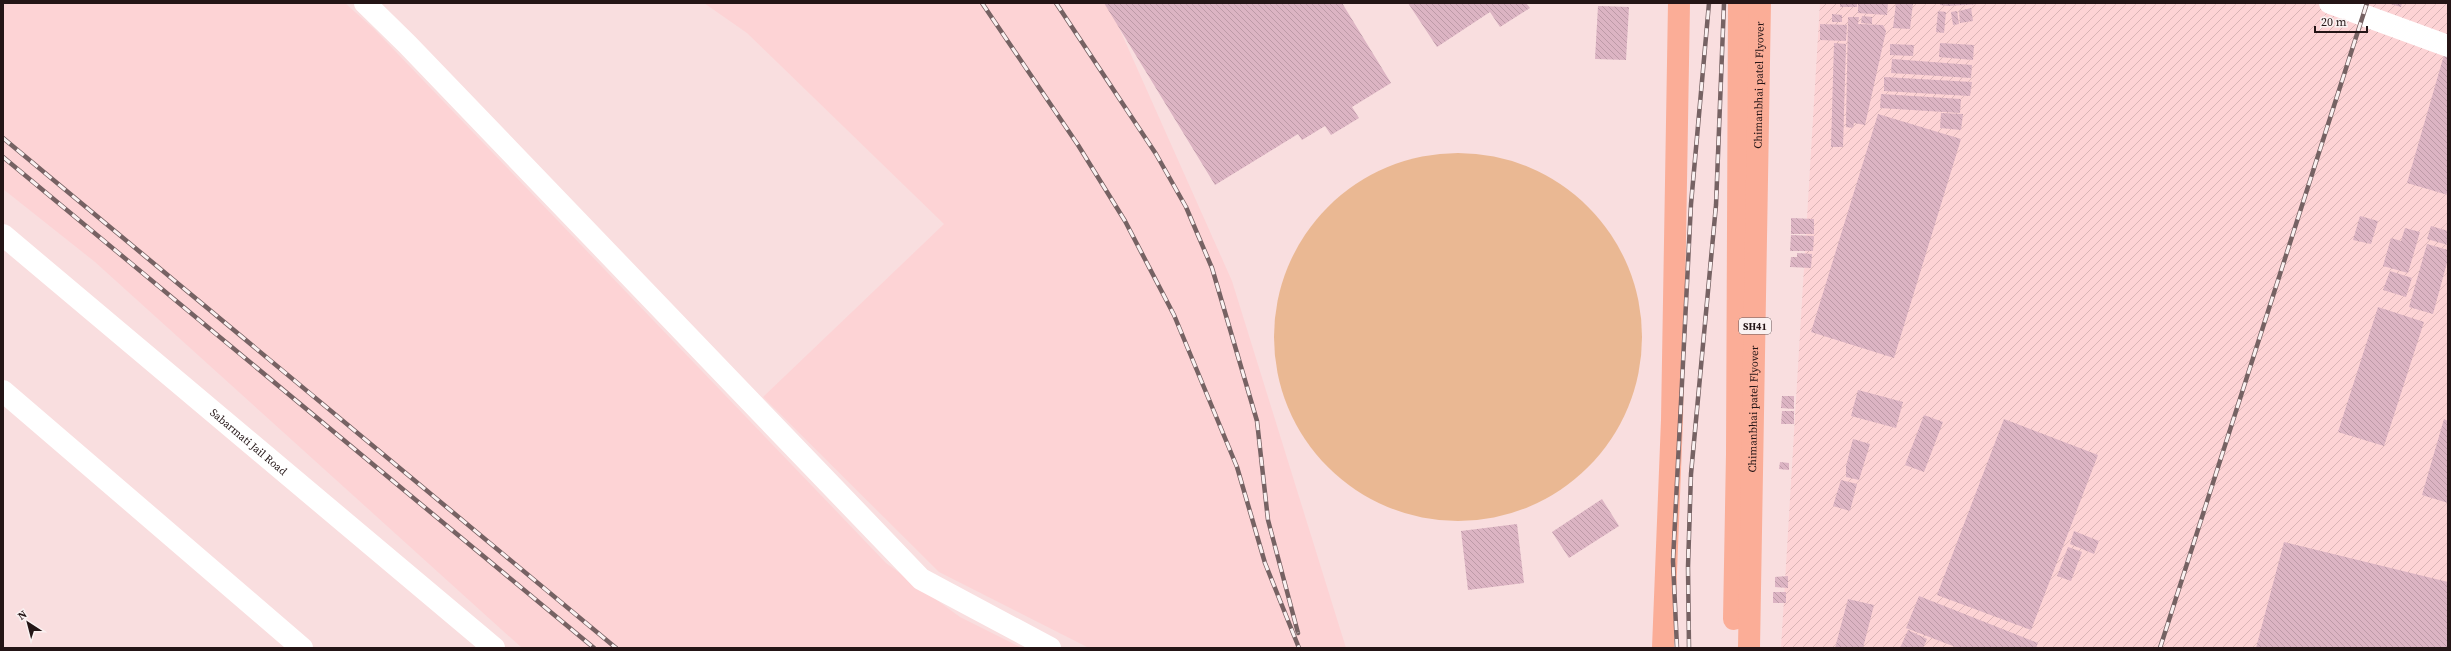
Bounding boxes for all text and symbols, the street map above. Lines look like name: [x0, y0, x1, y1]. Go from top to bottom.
scale bar: [2315, 8, 2367, 34]
text: 20 m: [2321, 14, 2347, 30]
street label: Chimanbhai patel Flyover: [1750, 21, 1767, 149]
road number: SH41: [1739, 318, 1771, 334]
street label: Chimanbhai patel Flyover: [1744, 345, 1762, 473]
street label: Sabarmati Jail Road: [207, 405, 291, 479]
north arrow: [8, 603, 48, 643]
text: N: [15, 607, 30, 624]

